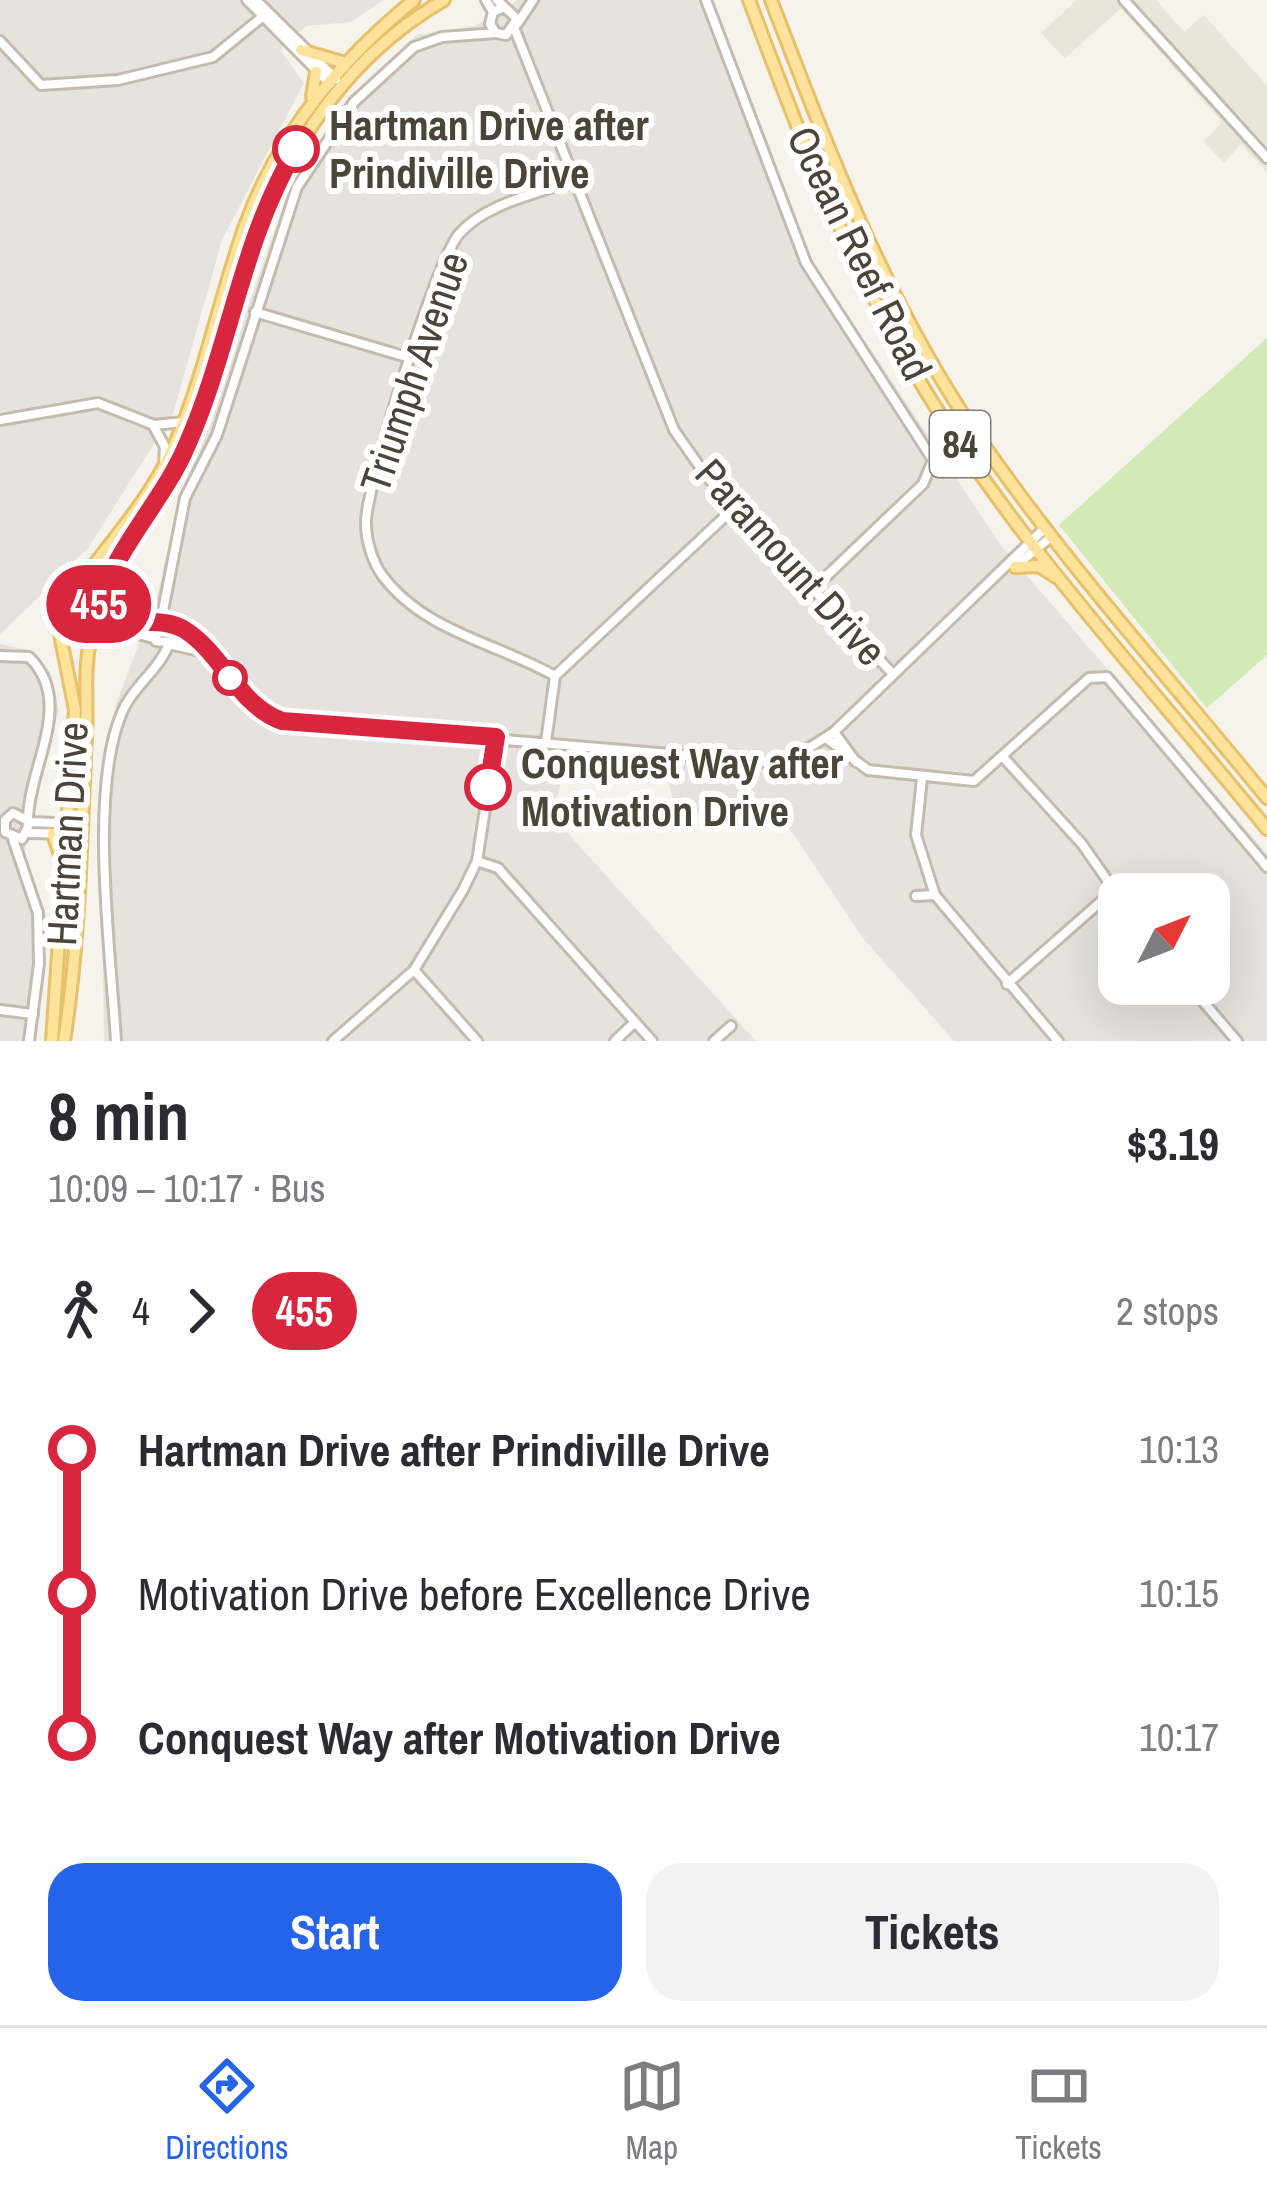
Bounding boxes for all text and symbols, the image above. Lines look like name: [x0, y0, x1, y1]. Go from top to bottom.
place label: Hartman Drive after Prindiville Drive: [329, 97, 649, 201]
street label: Ocean Reef Road: [774, 117, 946, 389]
marker: Hartman Drive after Prindiville Drive: [274, 127, 318, 171]
street label: Triumph Avenue: [347, 244, 481, 500]
road number: 84: [930, 411, 990, 477]
street label: Paramount Drive: [683, 447, 899, 677]
line badge: 455: [30, 565, 168, 643]
text: 455: [70, 576, 128, 632]
unlabelled marker: [214, 662, 246, 694]
street label: Hartman Drive: [33, 721, 101, 947]
place label: Conquest Way after Motivation Drive: [521, 735, 844, 839]
marker: Conquest Way after Motivation Drive: [466, 765, 510, 809]
north arrow: [1098, 873, 1230, 1005]
map controls: [1098, 873, 1230, 1005]
text: 8 min: [48, 1072, 189, 1161]
text: $3.19: [1127, 1113, 1219, 1174]
text: 10:09 – 10:17 · Bus: [48, 1162, 325, 1214]
icon: walk: [48, 1278, 114, 1344]
icon: forward: [168, 1278, 234, 1344]
text: 455: [276, 1283, 333, 1339]
text: 4: [132, 1285, 150, 1337]
text: 2 stops: [1116, 1285, 1219, 1337]
text: Hartman Drive after Prindiville Drive: [138, 1419, 770, 1480]
text: 10:13: [1139, 1423, 1219, 1475]
text: Motivation Drive before Excellence Drive: [138, 1563, 811, 1624]
text: 10:15: [1139, 1567, 1219, 1619]
text: Conquest Way after Motivation Drive: [138, 1707, 780, 1768]
text: 10:17: [1139, 1711, 1219, 1763]
button: Start: [48, 1863, 622, 2001]
button: Tickets: [646, 1863, 1219, 2001]
tab: Directions: [165, 2053, 289, 2169]
tab: Map: [619, 2053, 685, 2169]
tab: Tickets: [1015, 2053, 1102, 2169]

